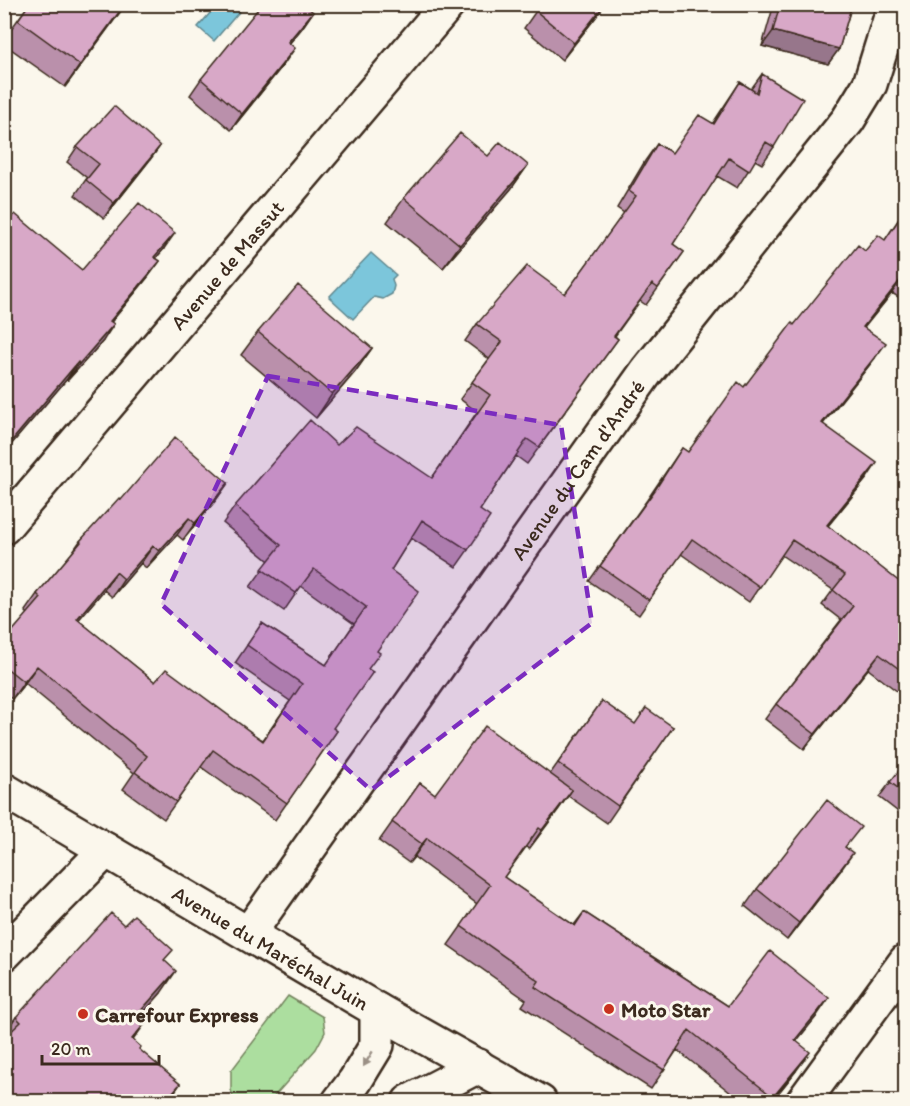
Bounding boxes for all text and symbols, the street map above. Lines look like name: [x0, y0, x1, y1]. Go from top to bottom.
street label: Avenue de Massut: [165, 195, 289, 335]
street label: Avenue du Cam d'André: [505, 375, 649, 564]
street label: Avenue du Maréchal Juin: [168, 880, 374, 1015]
place label: Moto Star: [621, 997, 711, 1022]
place label: Carrefour Express: [95, 1002, 259, 1028]
marker: Moto Star: [602, 1002, 616, 1016]
marker: Carrefour Express: [76, 1007, 90, 1021]
scale bar: [42, 1028, 159, 1066]
text: 20 m: [51, 1038, 91, 1060]
one-way arrow: [363, 1051, 374, 1067]

